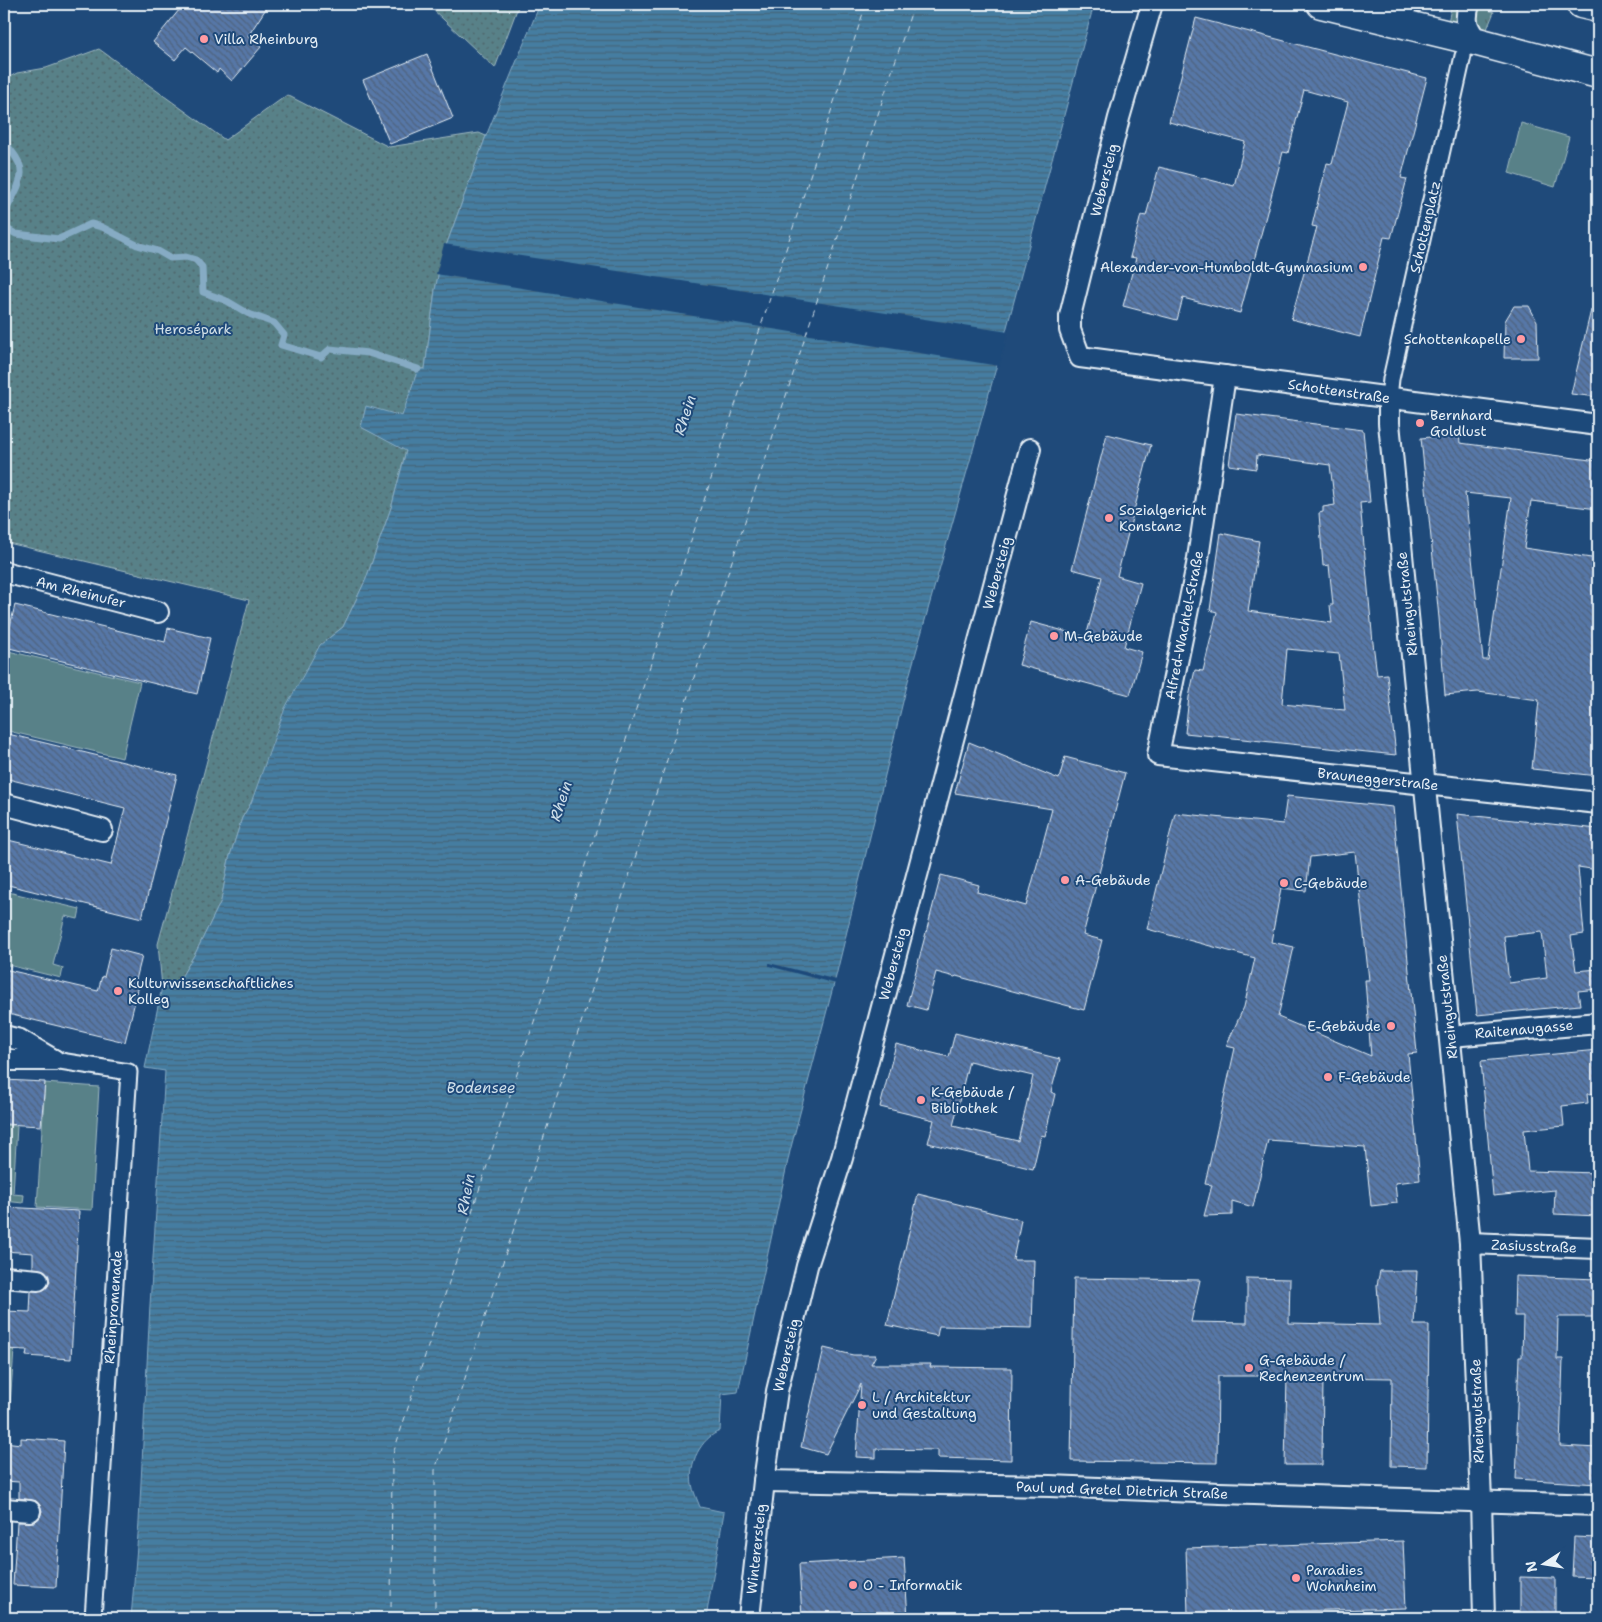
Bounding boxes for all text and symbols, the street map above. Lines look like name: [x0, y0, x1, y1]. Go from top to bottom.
place label: Villa Rheinburg: [214, 30, 318, 48]
marker: Villa Rheinburg: [198, 33, 210, 45]
street label: Webersteig: [1086, 141, 1122, 219]
street label: Schottenplatz: [1406, 179, 1444, 275]
place label: Alexander-von-Humboldt-Gymnasium: [1100, 258, 1353, 276]
marker: Alexander-von-Humboldt-Gymnasium: [1357, 261, 1369, 273]
park label: Herosépark: [154, 320, 232, 338]
place label: Schottenkapelle: [1404, 330, 1511, 348]
marker: Schottenkapelle: [1515, 333, 1527, 345]
street label: Schottenstraße: [1287, 375, 1391, 407]
water label: Rhein: [669, 392, 701, 438]
place label: Bernhard Goldlust: [1430, 406, 1493, 440]
marker: Bernhard Goldlust: [1414, 417, 1426, 429]
place label: Sozialgericht Konstanz: [1119, 501, 1207, 535]
marker: Sozialgericht Konstanz: [1103, 512, 1115, 524]
street label: Webersteig: [979, 534, 1015, 612]
street label: Alfred-Wachtel-Straße: [1161, 549, 1207, 701]
street label: Rheingutstraße: [1393, 551, 1421, 657]
street label: Am Rheinufer: [34, 572, 128, 612]
place label: M-Gebäude: [1064, 627, 1143, 645]
marker: M-Gebäude: [1048, 630, 1060, 642]
street label: Brauneggerstraße: [1317, 764, 1439, 794]
water label: Rhein: [545, 778, 577, 824]
place label: A-Gebäude: [1075, 871, 1151, 889]
marker: A-Gebäude: [1059, 874, 1071, 886]
place label: C-Gebäude: [1294, 874, 1368, 892]
marker: C-Gebäude: [1278, 877, 1290, 889]
street label: Webersteig: [875, 925, 911, 1003]
street label: Rheingutstraße: [1433, 954, 1461, 1060]
place label: Kulturwissenschaftliches Kolleg: [128, 974, 294, 1008]
marker: Kulturwissenschaftliches Kolleg: [112, 985, 124, 997]
street label: Raitenaugasse: [1474, 1016, 1574, 1042]
place label: E-Gebäude: [1307, 1017, 1381, 1035]
marker: E-Gebäude: [1385, 1020, 1397, 1032]
place label: F-Gebäude: [1338, 1068, 1411, 1086]
marker: F-Gebäude: [1322, 1071, 1334, 1083]
water label: Bodensee: [446, 1078, 516, 1098]
place label: K-Gebäude / Bibliothek: [931, 1083, 1015, 1117]
marker: K-Gebäude / Bibliothek: [915, 1094, 927, 1106]
water label: Rhein: [452, 1172, 480, 1216]
street label: Zasiusstraße: [1491, 1236, 1577, 1256]
street label: Rheinpromenade: [100, 1250, 126, 1364]
street label: Webersteig: [769, 1316, 803, 1394]
place label: G-Gebäude / Rechenzentrum: [1259, 1351, 1364, 1385]
street label: Rheingutstraße: [1466, 1358, 1488, 1464]
marker: G-Gebäude / Rechenzentrum: [1243, 1362, 1255, 1374]
place label: L / Architektur und Gestaltung: [872, 1388, 977, 1422]
marker: L / Architektur und Gestaltung: [856, 1399, 868, 1411]
street label: Paul und Gretel Dietrich Straße: [1016, 1477, 1228, 1503]
street label: Winterersteig: [742, 1503, 770, 1595]
north arrow: [1520, 1540, 1570, 1590]
text: N: [1521, 1559, 1541, 1574]
place label: Paradies Wohnheim: [1306, 1561, 1377, 1595]
marker: Paradies Wohnheim: [1290, 1572, 1302, 1584]
place label: O - Informatik: [863, 1576, 963, 1594]
marker: O - Informatik: [847, 1579, 859, 1591]

